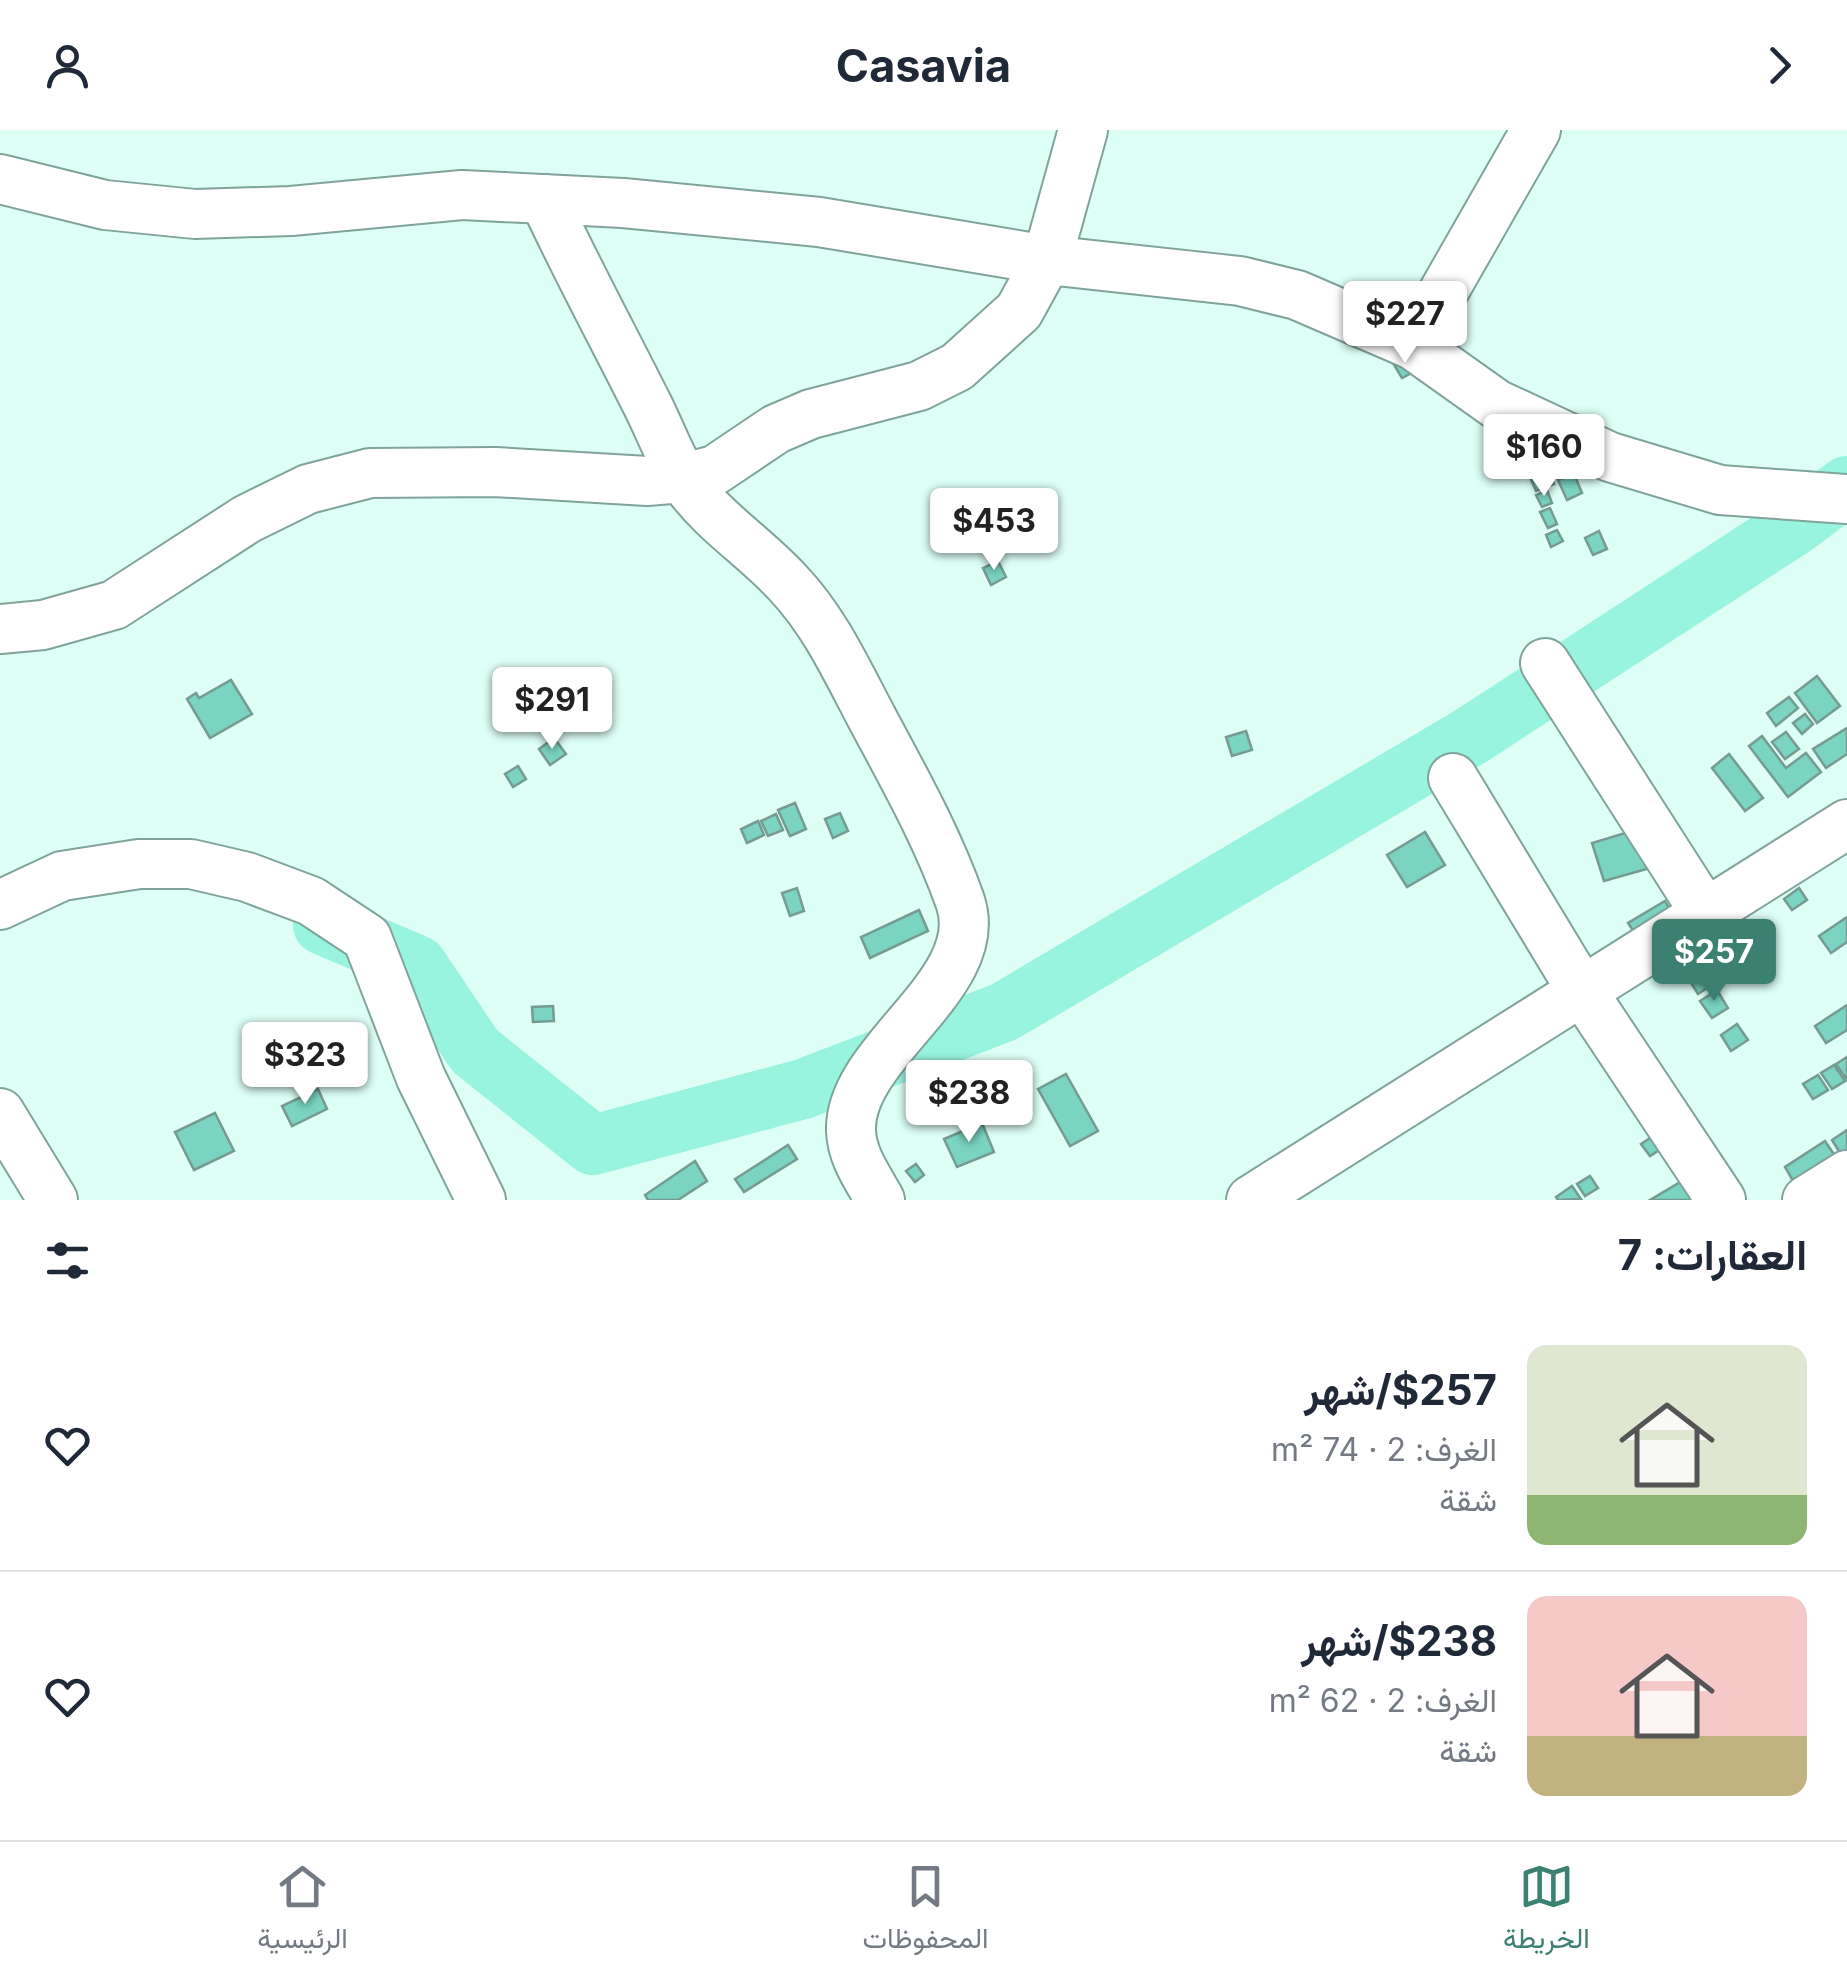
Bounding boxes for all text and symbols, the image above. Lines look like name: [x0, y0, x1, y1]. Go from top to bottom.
icon: person: [40, 38, 95, 93]
text: Casavia: [836, 38, 1011, 93]
icon: forward: [1752, 38, 1807, 93]
pin: $227: [1346, 281, 1464, 366]
text: $227: [1365, 294, 1445, 333]
pin: $160: [1485, 414, 1603, 499]
text: $160: [1505, 427, 1583, 466]
pin: $453: [935, 488, 1053, 573]
text: $453: [952, 501, 1036, 540]
pin: $291: [493, 667, 611, 752]
text: $291: [514, 680, 590, 719]
pin: $257: [1655, 919, 1773, 1004]
text: $257: [1674, 932, 1754, 971]
pin: $323: [246, 1022, 364, 1107]
text: $323: [264, 1035, 346, 1074]
pin: $238: [910, 1060, 1028, 1145]
text: $238: [928, 1073, 1010, 1112]
text: العقارات: 7: [1618, 1229, 1807, 1280]
icon: filters: [40, 1233, 95, 1288]
text: $257/شهر: [1304, 1364, 1497, 1415]
icon: home: [1607, 1385, 1727, 1505]
icon: heart: [40, 1418, 95, 1473]
text: الغرف: 2 · 74 m²: [1271, 1430, 1497, 1469]
text: شقة: [1439, 1480, 1497, 1519]
text: $238/شهر: [1301, 1615, 1497, 1666]
icon: home: [1607, 1636, 1727, 1756]
icon: heart: [40, 1669, 95, 1724]
text: الغرف: 2 · 62 m²: [1269, 1681, 1497, 1720]
text: شقة: [1439, 1731, 1497, 1770]
tab: الرئيسية: [257, 1859, 348, 1963]
tab: المحفوظات: [862, 1859, 989, 1963]
tab: الخريطة: [1503, 1859, 1590, 1963]

